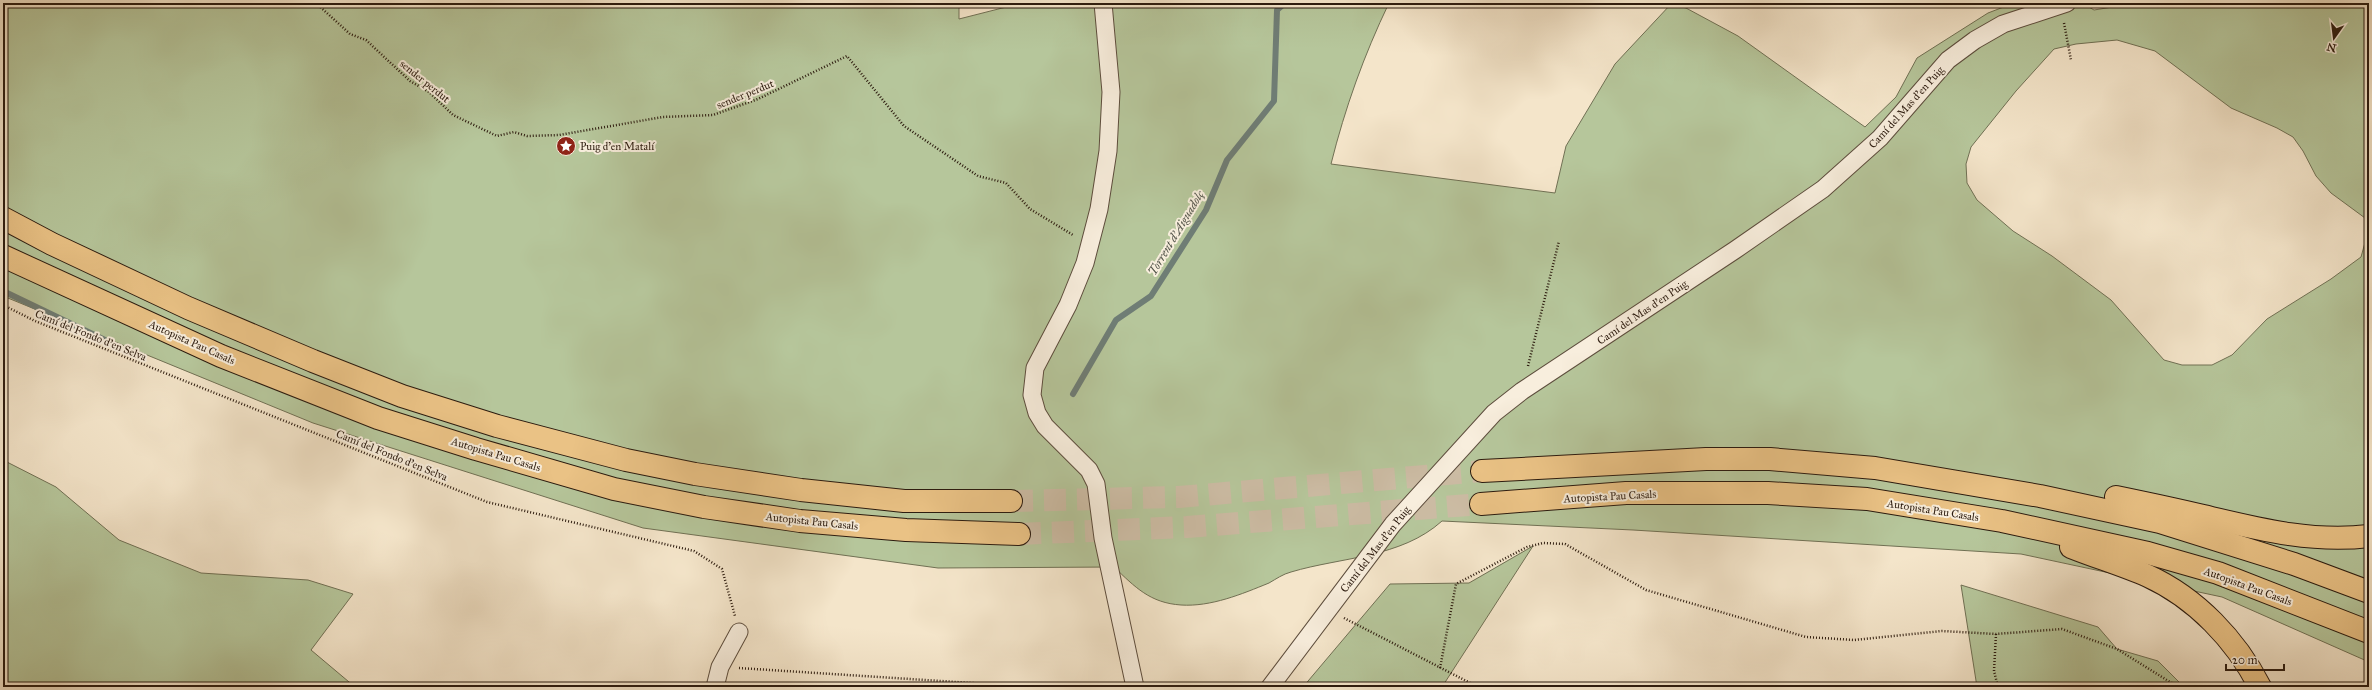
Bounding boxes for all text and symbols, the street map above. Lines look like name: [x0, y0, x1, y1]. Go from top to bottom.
north arrow: [2314, 18, 2354, 58]
text: N: [2325, 40, 2338, 55]
street label: sender perdut: [397, 57, 452, 106]
street label: Camí del Mas d'en Puig: [1866, 63, 1947, 151]
street label: sender perdut: [715, 77, 776, 112]
place icon: Puig d'en Matalí: [555, 135, 577, 157]
place label: Puig d'en Matalí: [580, 140, 655, 153]
water label: Torrent d'Aiguadolç: [1145, 188, 1207, 278]
street label: Camí del Mas d'en Puig: [1595, 277, 1691, 347]
street label: Camí del Fondo d'en Selva: [33, 307, 149, 364]
street label: Autopista Pau Casals: [146, 317, 237, 367]
street label: Camí del Fondo d'en Selva: [334, 427, 450, 484]
street label: Autopista Pau Casals: [449, 434, 542, 474]
street label: Autopista Pau Casals: [1562, 488, 1657, 505]
street label: Autopista Pau Casals: [1885, 497, 1980, 524]
street label: Camí del Mas d'en Puig: [1338, 503, 1414, 595]
street label: Autopista Pau Casals: [764, 510, 859, 533]
street label: Autopista Pau Casals: [2201, 564, 2294, 608]
scale bar: [2226, 646, 2284, 672]
text: 20 m: [2232, 653, 2258, 667]

